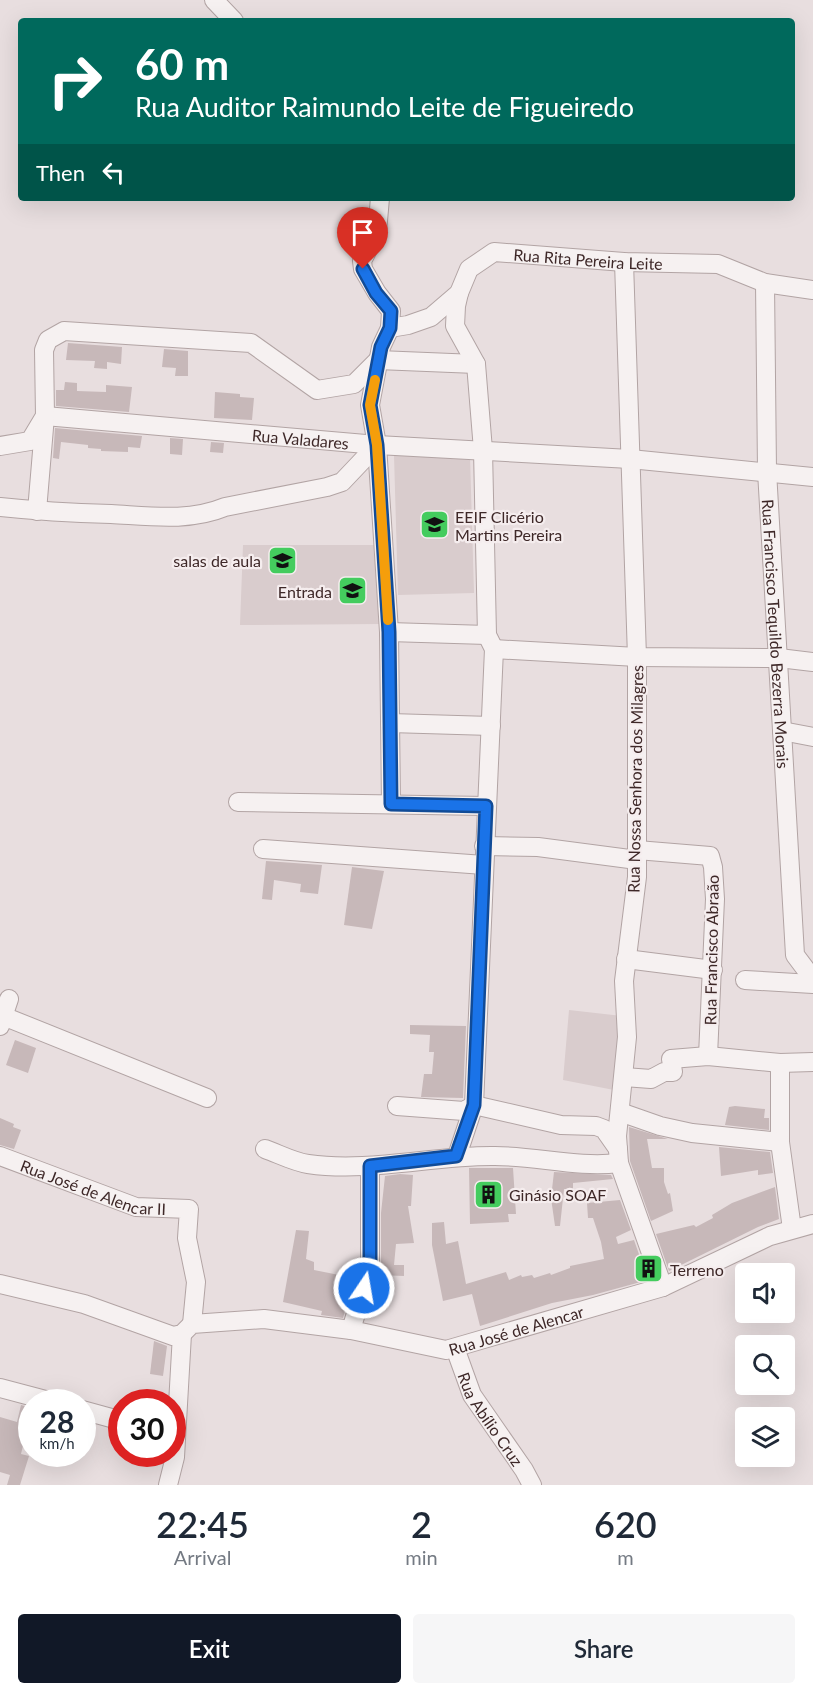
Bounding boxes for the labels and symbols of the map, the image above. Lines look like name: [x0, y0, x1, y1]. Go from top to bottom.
pin: [337, 207, 388, 269]
street label: Rua Rita Pereira Leite: [513, 244, 663, 272]
street label: Rua Valadares: [251, 425, 350, 452]
street label: Rua Francisco Tequildo Bezerra Morais: [759, 498, 794, 769]
place label: EEIF Clicério Martins Pereira: [455, 507, 562, 544]
school or university icon: EEIF Clicério Martins Pereira: [418, 509, 450, 541]
school or university icon: salas de aula: [266, 544, 298, 576]
place label: salas de aula: [173, 551, 261, 570]
school or university icon: Entrada: [337, 575, 369, 607]
place label: Entrada: [278, 582, 332, 601]
street label: Rua Nossa Senhora dos Milagres: [624, 665, 646, 893]
street label: Rua Francisco Abraão: [700, 875, 722, 1025]
street label: Rua José de Alencar II: [18, 1155, 166, 1218]
building icon: Ginásio SOAF: [472, 1178, 504, 1210]
place label: Ginásio SOAF: [509, 1185, 606, 1204]
building icon: Terreno: [633, 1253, 665, 1285]
position arrow: [332, 1256, 396, 1320]
place label: Terreno: [670, 1260, 724, 1279]
street label: Rua José de Alencar: [446, 1301, 586, 1358]
street label: Rua Abílio Cruz: [455, 1369, 528, 1469]
speed limit sign: 30: [108, 1389, 186, 1467]

